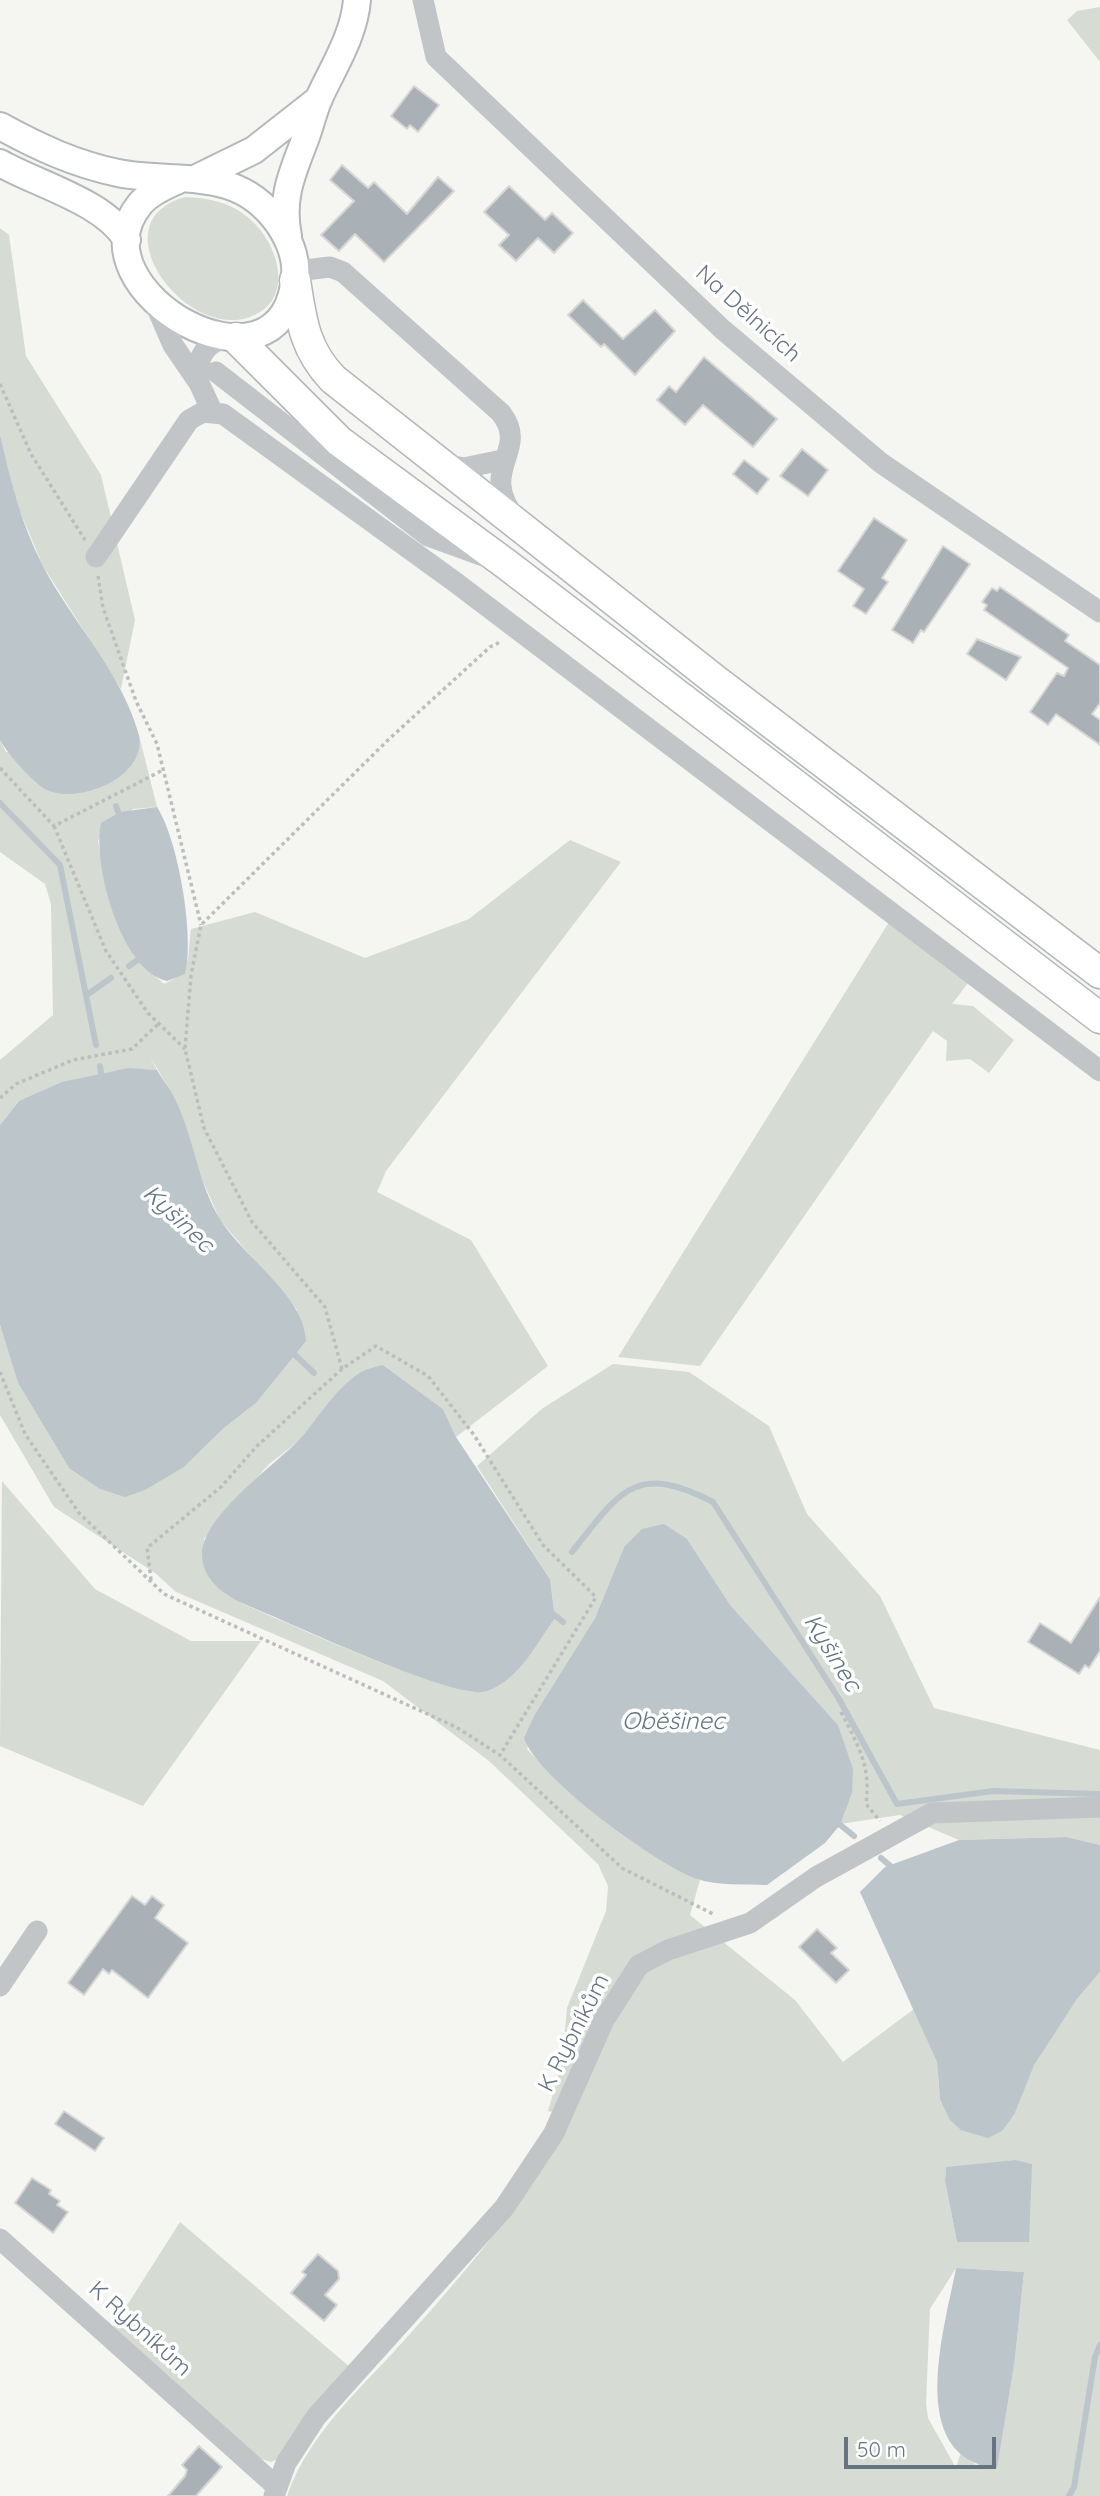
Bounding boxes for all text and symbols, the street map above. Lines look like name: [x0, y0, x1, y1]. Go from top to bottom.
street label: Na Dělnicích: [690, 260, 806, 368]
water label: Kyšinec: [137, 1179, 219, 1259]
water label: Kyšinec: [797, 1609, 867, 1697]
water label: Oběšinec: [622, 1708, 724, 1736]
street label: K Rybníkům: [532, 1969, 616, 2097]
street label: K Rybníkům: [83, 2276, 197, 2382]
scale bar: [848, 2422, 1000, 2466]
text: 50 m: [857, 2436, 906, 2462]

